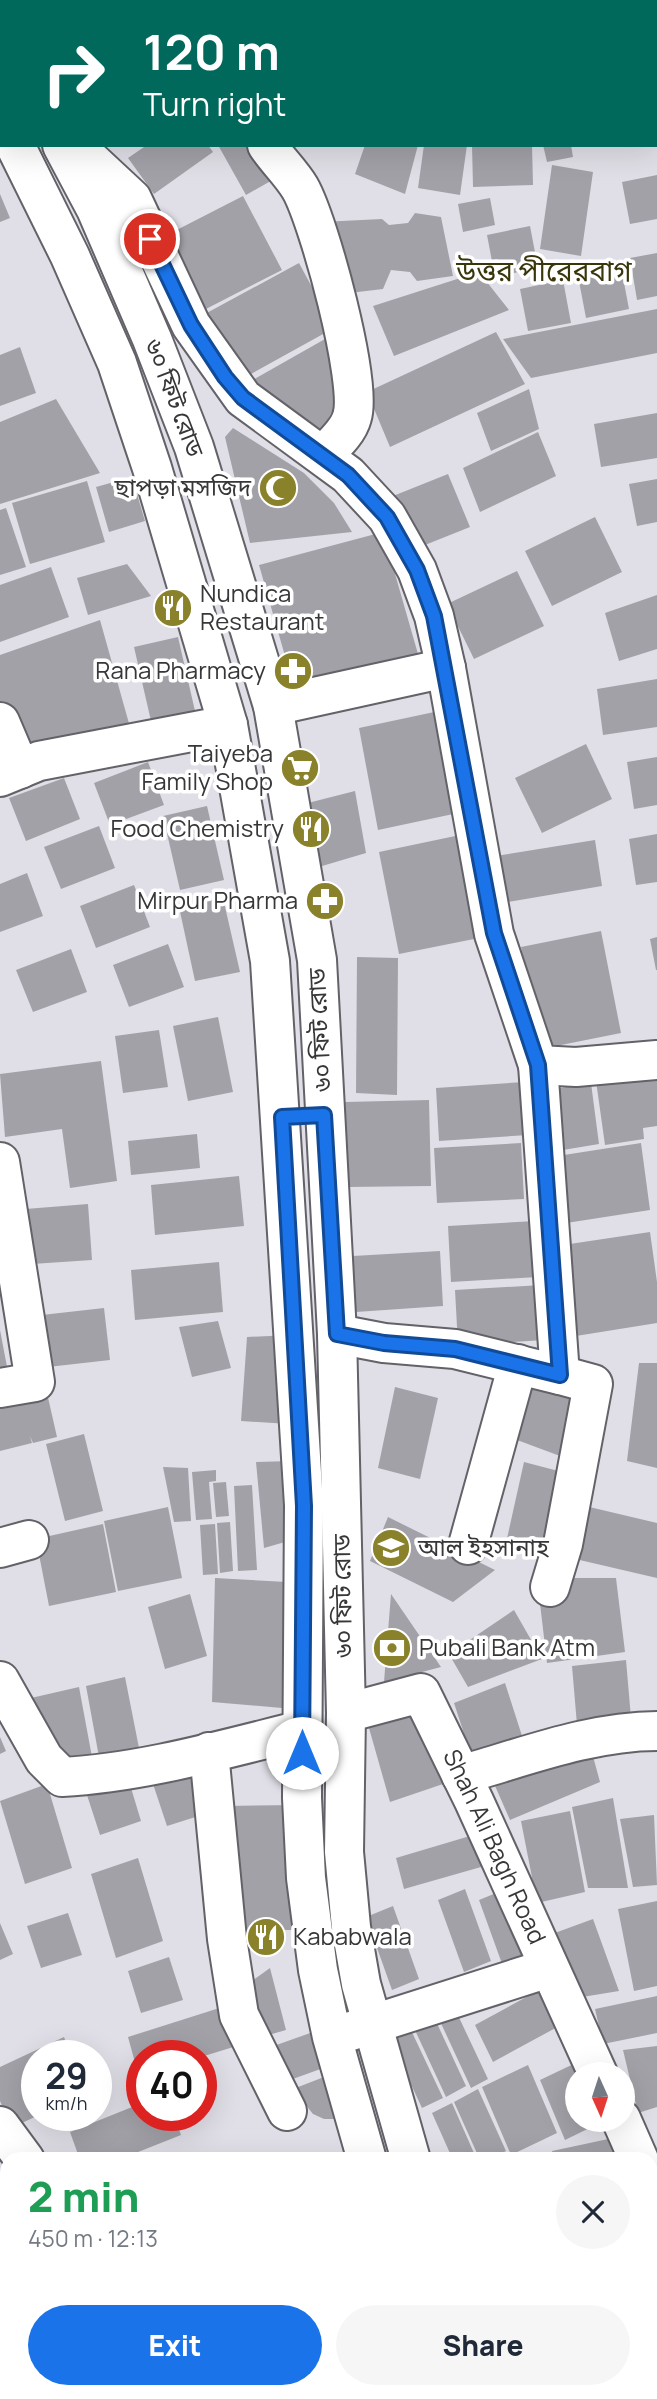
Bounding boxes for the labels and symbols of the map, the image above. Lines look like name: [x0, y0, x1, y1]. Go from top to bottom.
pin: [120, 209, 180, 269]
district label: উত্তর পীরেরবাগ: [455, 251, 633, 289]
street label: ৬০ ফিট রোড: [138, 334, 213, 462]
mosque icon: ছাপড়া মসজিদ: [257, 467, 299, 509]
place label: ছাপড়া মসজিদ: [114, 470, 252, 503]
place label: Nundica Restaurant: [200, 576, 324, 637]
restaurant icon: Nundica Restaurant: [152, 587, 194, 629]
pharmacy icon: Rana Pharmacy: [272, 650, 314, 692]
place label: Rana Pharmacy: [95, 653, 266, 686]
place label: Taiyeba Family Shop: [142, 736, 273, 797]
supermarket icon: Taiyeba Family Shop: [279, 747, 321, 789]
restaurant icon: Food Chemistry: [290, 808, 332, 850]
place label: Food Chemistry: [110, 811, 284, 844]
pharmacy icon: Mirpur Pharma: [304, 880, 346, 922]
place label: Mirpur Pharma: [137, 883, 298, 916]
street label: ৬০ ফিট রোড: [299, 966, 338, 1093]
school or university icon: আল ইহসানাহ: [370, 1527, 412, 1569]
place label: আল ইহসানাহ: [417, 1530, 550, 1563]
street label: ৬০ ফিট রোড: [324, 1533, 359, 1658]
bank icon: Pubali Bank Atm: [371, 1627, 413, 1669]
place label: Pubali Bank Atm: [419, 1630, 595, 1663]
position arrow: [265, 1716, 339, 1790]
street label: Shah Ali Bagh Road: [436, 1743, 555, 1949]
restaurant icon: Kababwala: [245, 1916, 287, 1958]
place label: Kababwala: [293, 1919, 412, 1952]
speed limit sign: 40: [126, 2040, 217, 2131]
north arrow: [565, 2062, 635, 2132]

